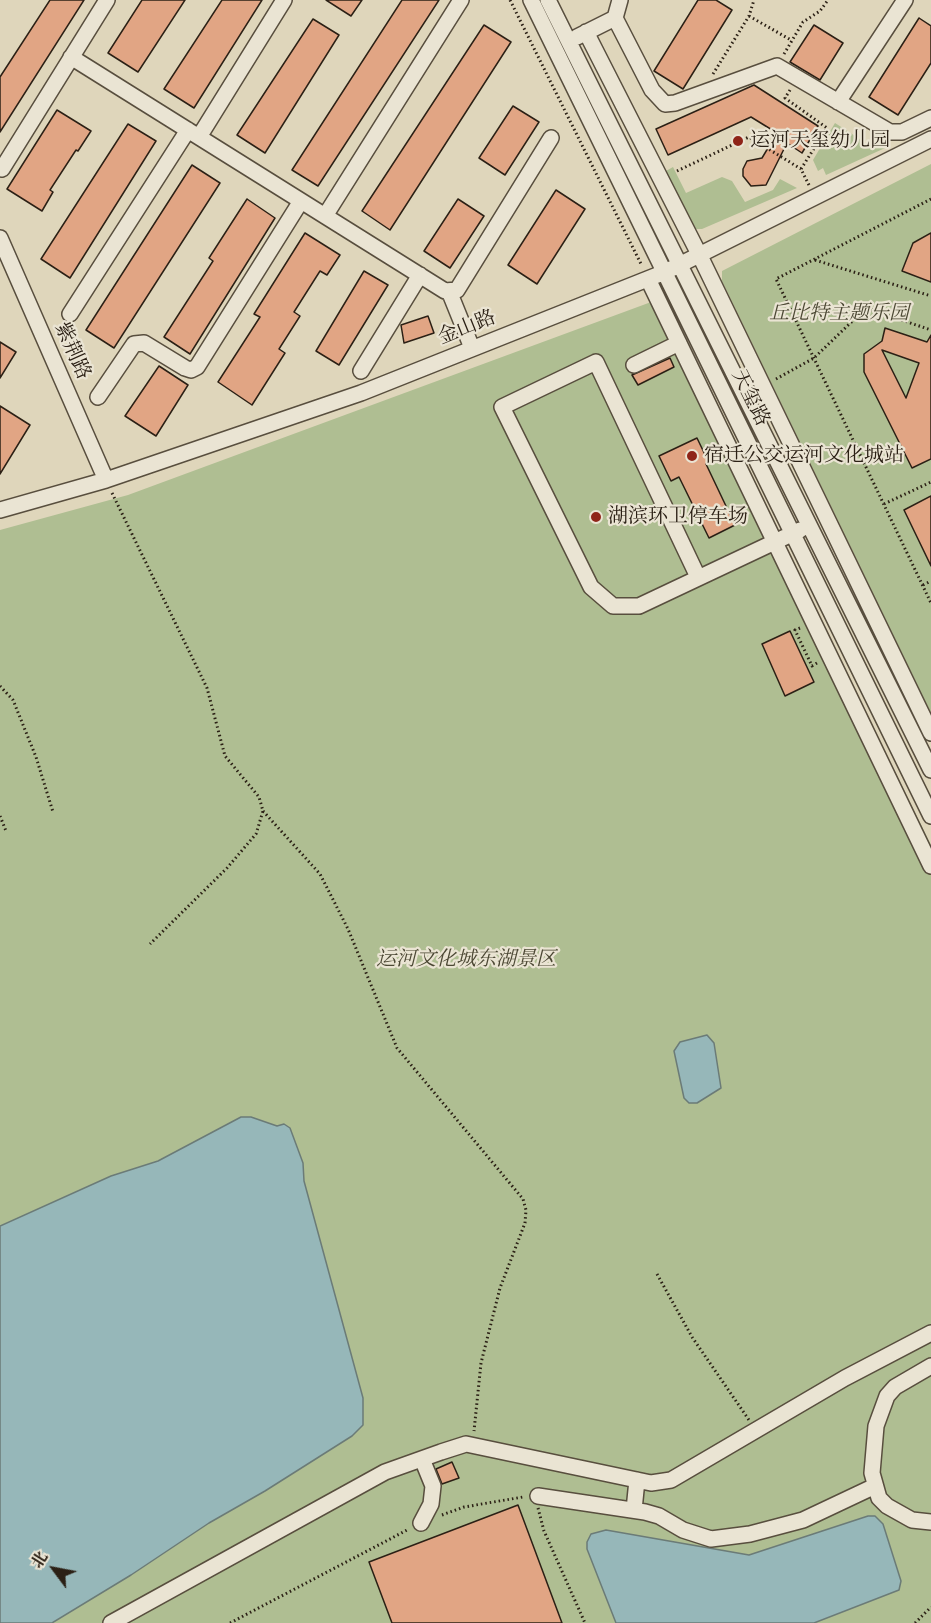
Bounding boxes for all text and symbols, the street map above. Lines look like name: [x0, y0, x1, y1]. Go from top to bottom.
place label: 运河天玺幼儿园: [750, 129, 890, 153]
marker: 运河天玺幼儿园: [731, 134, 745, 148]
park label: 丘比特主题乐园: [769, 302, 909, 326]
street label: 金山路: [435, 306, 499, 350]
street label: 紫荆路: [49, 319, 95, 383]
street label: 天玺路: [726, 366, 774, 430]
place label: 宿迁公交运河文化城站: [704, 444, 904, 468]
marker: 宿迁公交运河文化城站: [685, 449, 699, 463]
place label: 湖滨环卫停车场: [608, 505, 748, 529]
marker: 湖滨环卫停车场: [589, 510, 603, 524]
park label: 运河文化城东湖景区: [376, 948, 556, 972]
north arrow: [24, 1539, 84, 1599]
text: 北: [24, 1546, 53, 1573]

